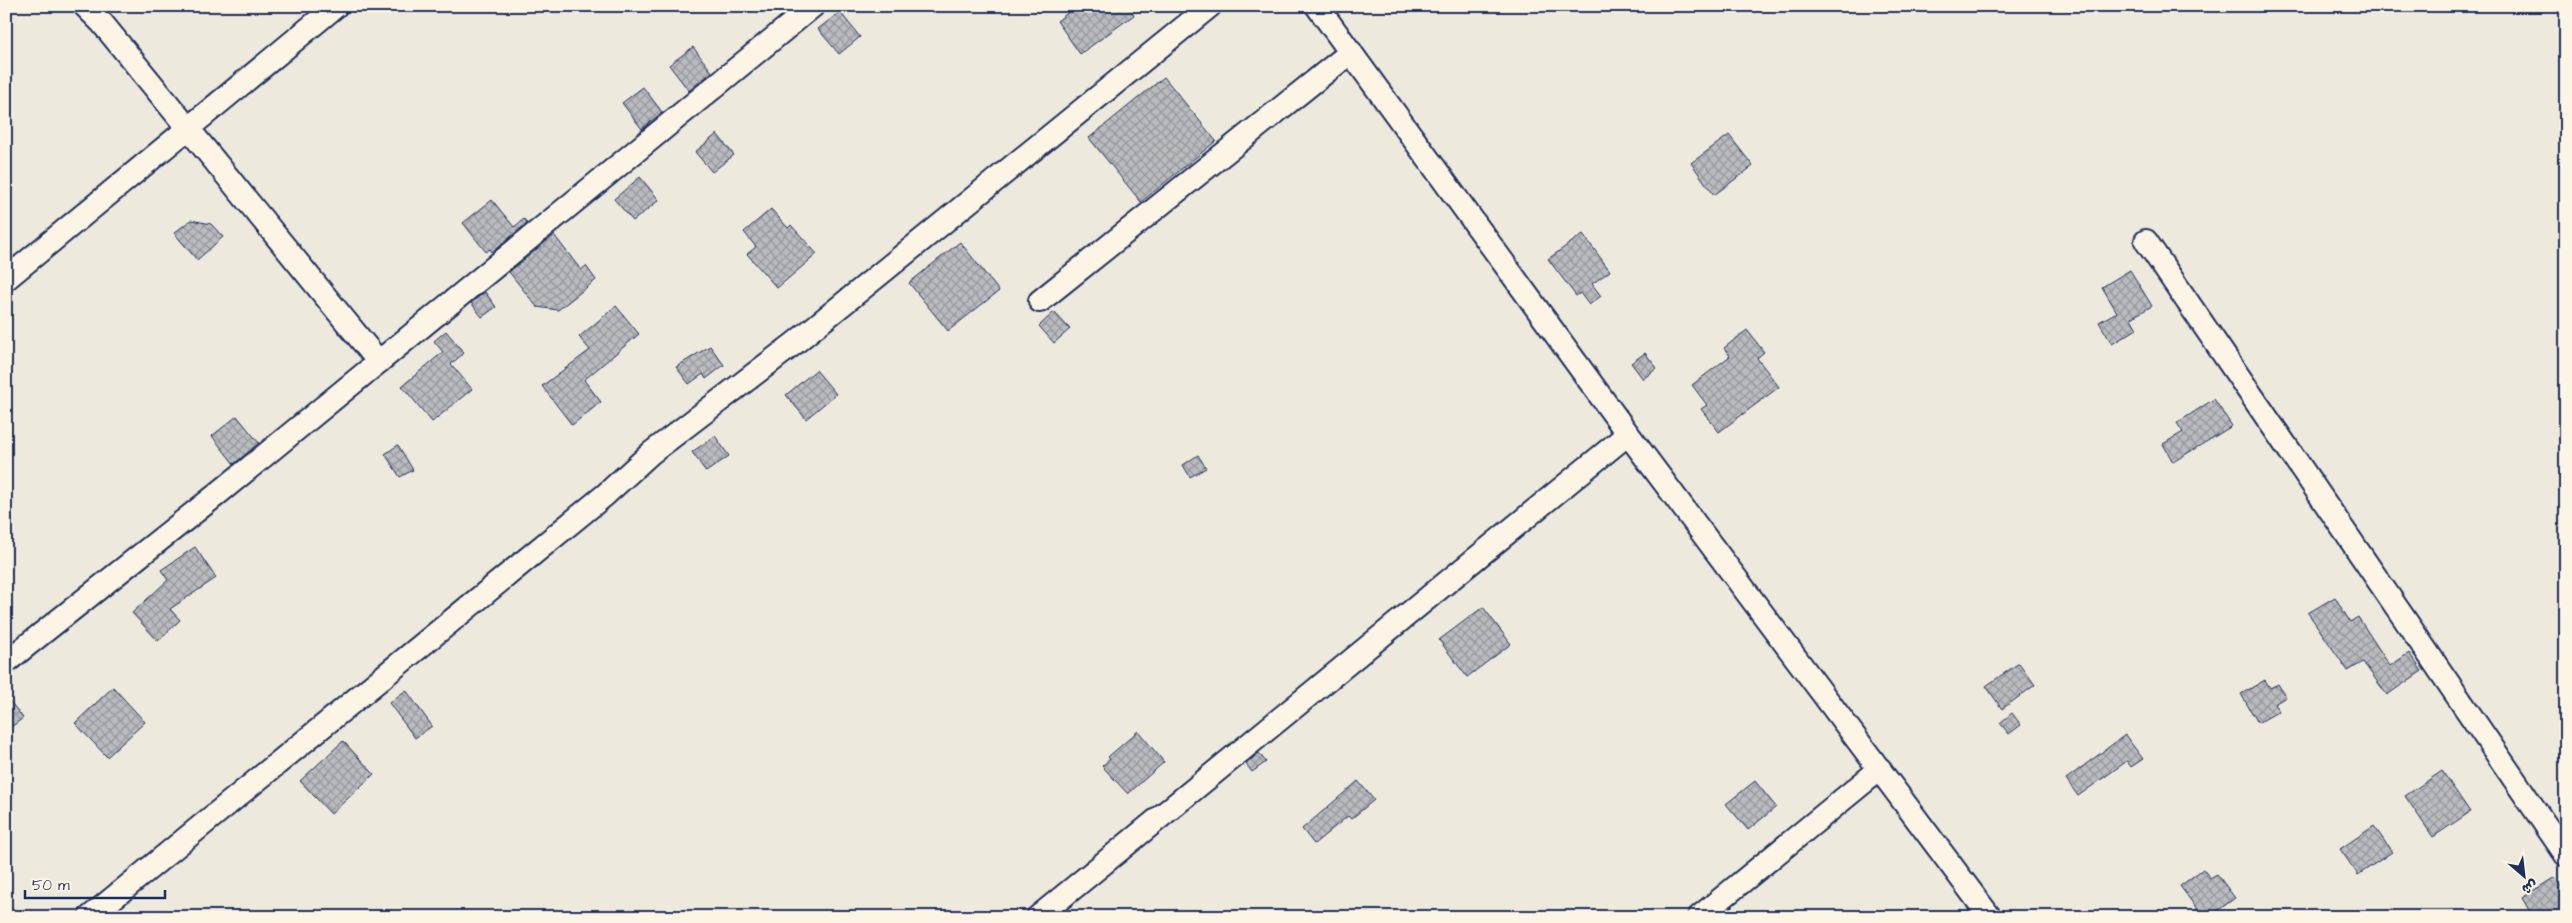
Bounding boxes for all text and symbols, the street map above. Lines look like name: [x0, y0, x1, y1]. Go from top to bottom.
north arrow: [2500, 850, 2550, 900]
scale bar: [25, 868, 165, 900]
text: ش: [2518, 874, 2541, 899]
text: 50 m: [32, 875, 70, 896]

